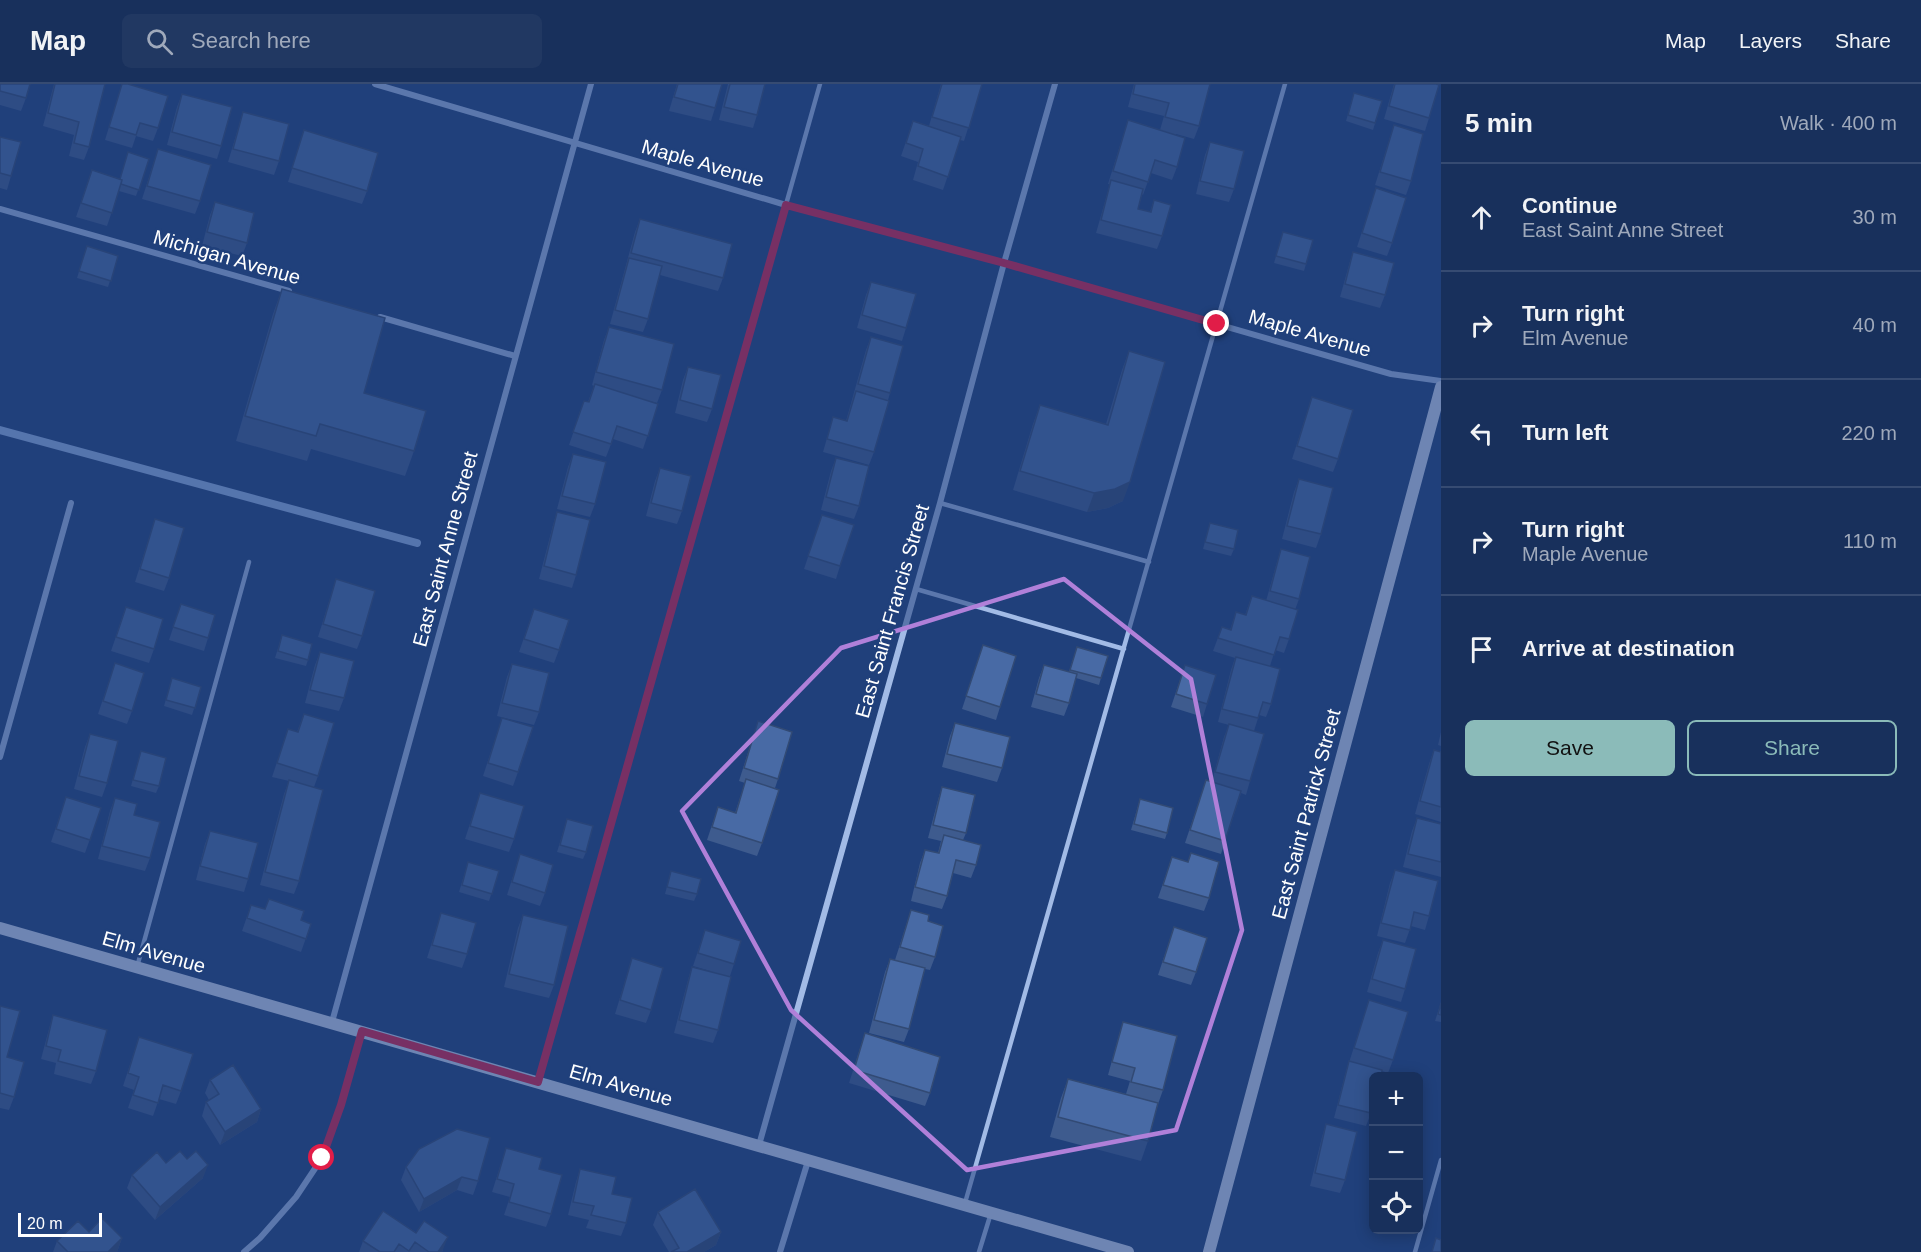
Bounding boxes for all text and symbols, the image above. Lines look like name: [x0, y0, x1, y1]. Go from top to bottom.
search box: [122, 14, 542, 68]
text: Map: [30, 25, 86, 56]
icon: search: [143, 25, 176, 58]
text: Search here: [191, 28, 311, 53]
text: Map: [1665, 29, 1706, 52]
text: Layers: [1739, 29, 1802, 52]
text: Share: [1835, 29, 1891, 52]
text: 5 min: [1465, 108, 1533, 138]
text: Walk · 400 m: [1780, 112, 1897, 134]
street label: Maple Avenue: [639, 135, 767, 191]
text: Continue: [1522, 193, 1617, 218]
icon: ahead: [1465, 201, 1498, 234]
text: 30 m: [1853, 206, 1897, 228]
text: East Saint Anne Street: [1522, 219, 1723, 241]
street label: Michigan Avenue: [151, 225, 303, 289]
text: Turn right: [1522, 301, 1624, 326]
street label: Maple Avenue: [1246, 305, 1374, 361]
icon: right: [1465, 309, 1498, 342]
route end: [1203, 310, 1229, 336]
text: 40 m: [1853, 314, 1897, 336]
text: Elm Avenue: [1522, 327, 1628, 349]
icon: left: [1465, 417, 1498, 450]
text: Turn left: [1522, 420, 1608, 445]
text: 220 m: [1841, 422, 1897, 444]
street label: East Saint Anne Street: [408, 449, 482, 649]
street label: East Saint Francis Street: [851, 501, 933, 720]
text: Turn right: [1522, 517, 1624, 542]
icon: right: [1465, 525, 1498, 558]
text: 110 m: [1843, 530, 1897, 552]
text: Maple Avenue: [1522, 543, 1648, 565]
icon: arrive: [1465, 633, 1498, 666]
text: Arrive at destination: [1522, 636, 1735, 661]
street label: East Saint Patrick Street: [1267, 706, 1345, 922]
button: Save: [1465, 720, 1675, 776]
button: Share: [1687, 720, 1897, 776]
street label: Elm Avenue: [100, 927, 208, 977]
street label: Elm Avenue: [567, 1060, 675, 1110]
map controls: [1369, 1072, 1423, 1234]
button: +: [1369, 1072, 1423, 1126]
button: −: [1369, 1126, 1423, 1180]
route start: [308, 1144, 334, 1170]
button: locate: [1369, 1180, 1423, 1234]
scale bar: [18, 1210, 102, 1238]
text: 20 m: [27, 1215, 63, 1232]

